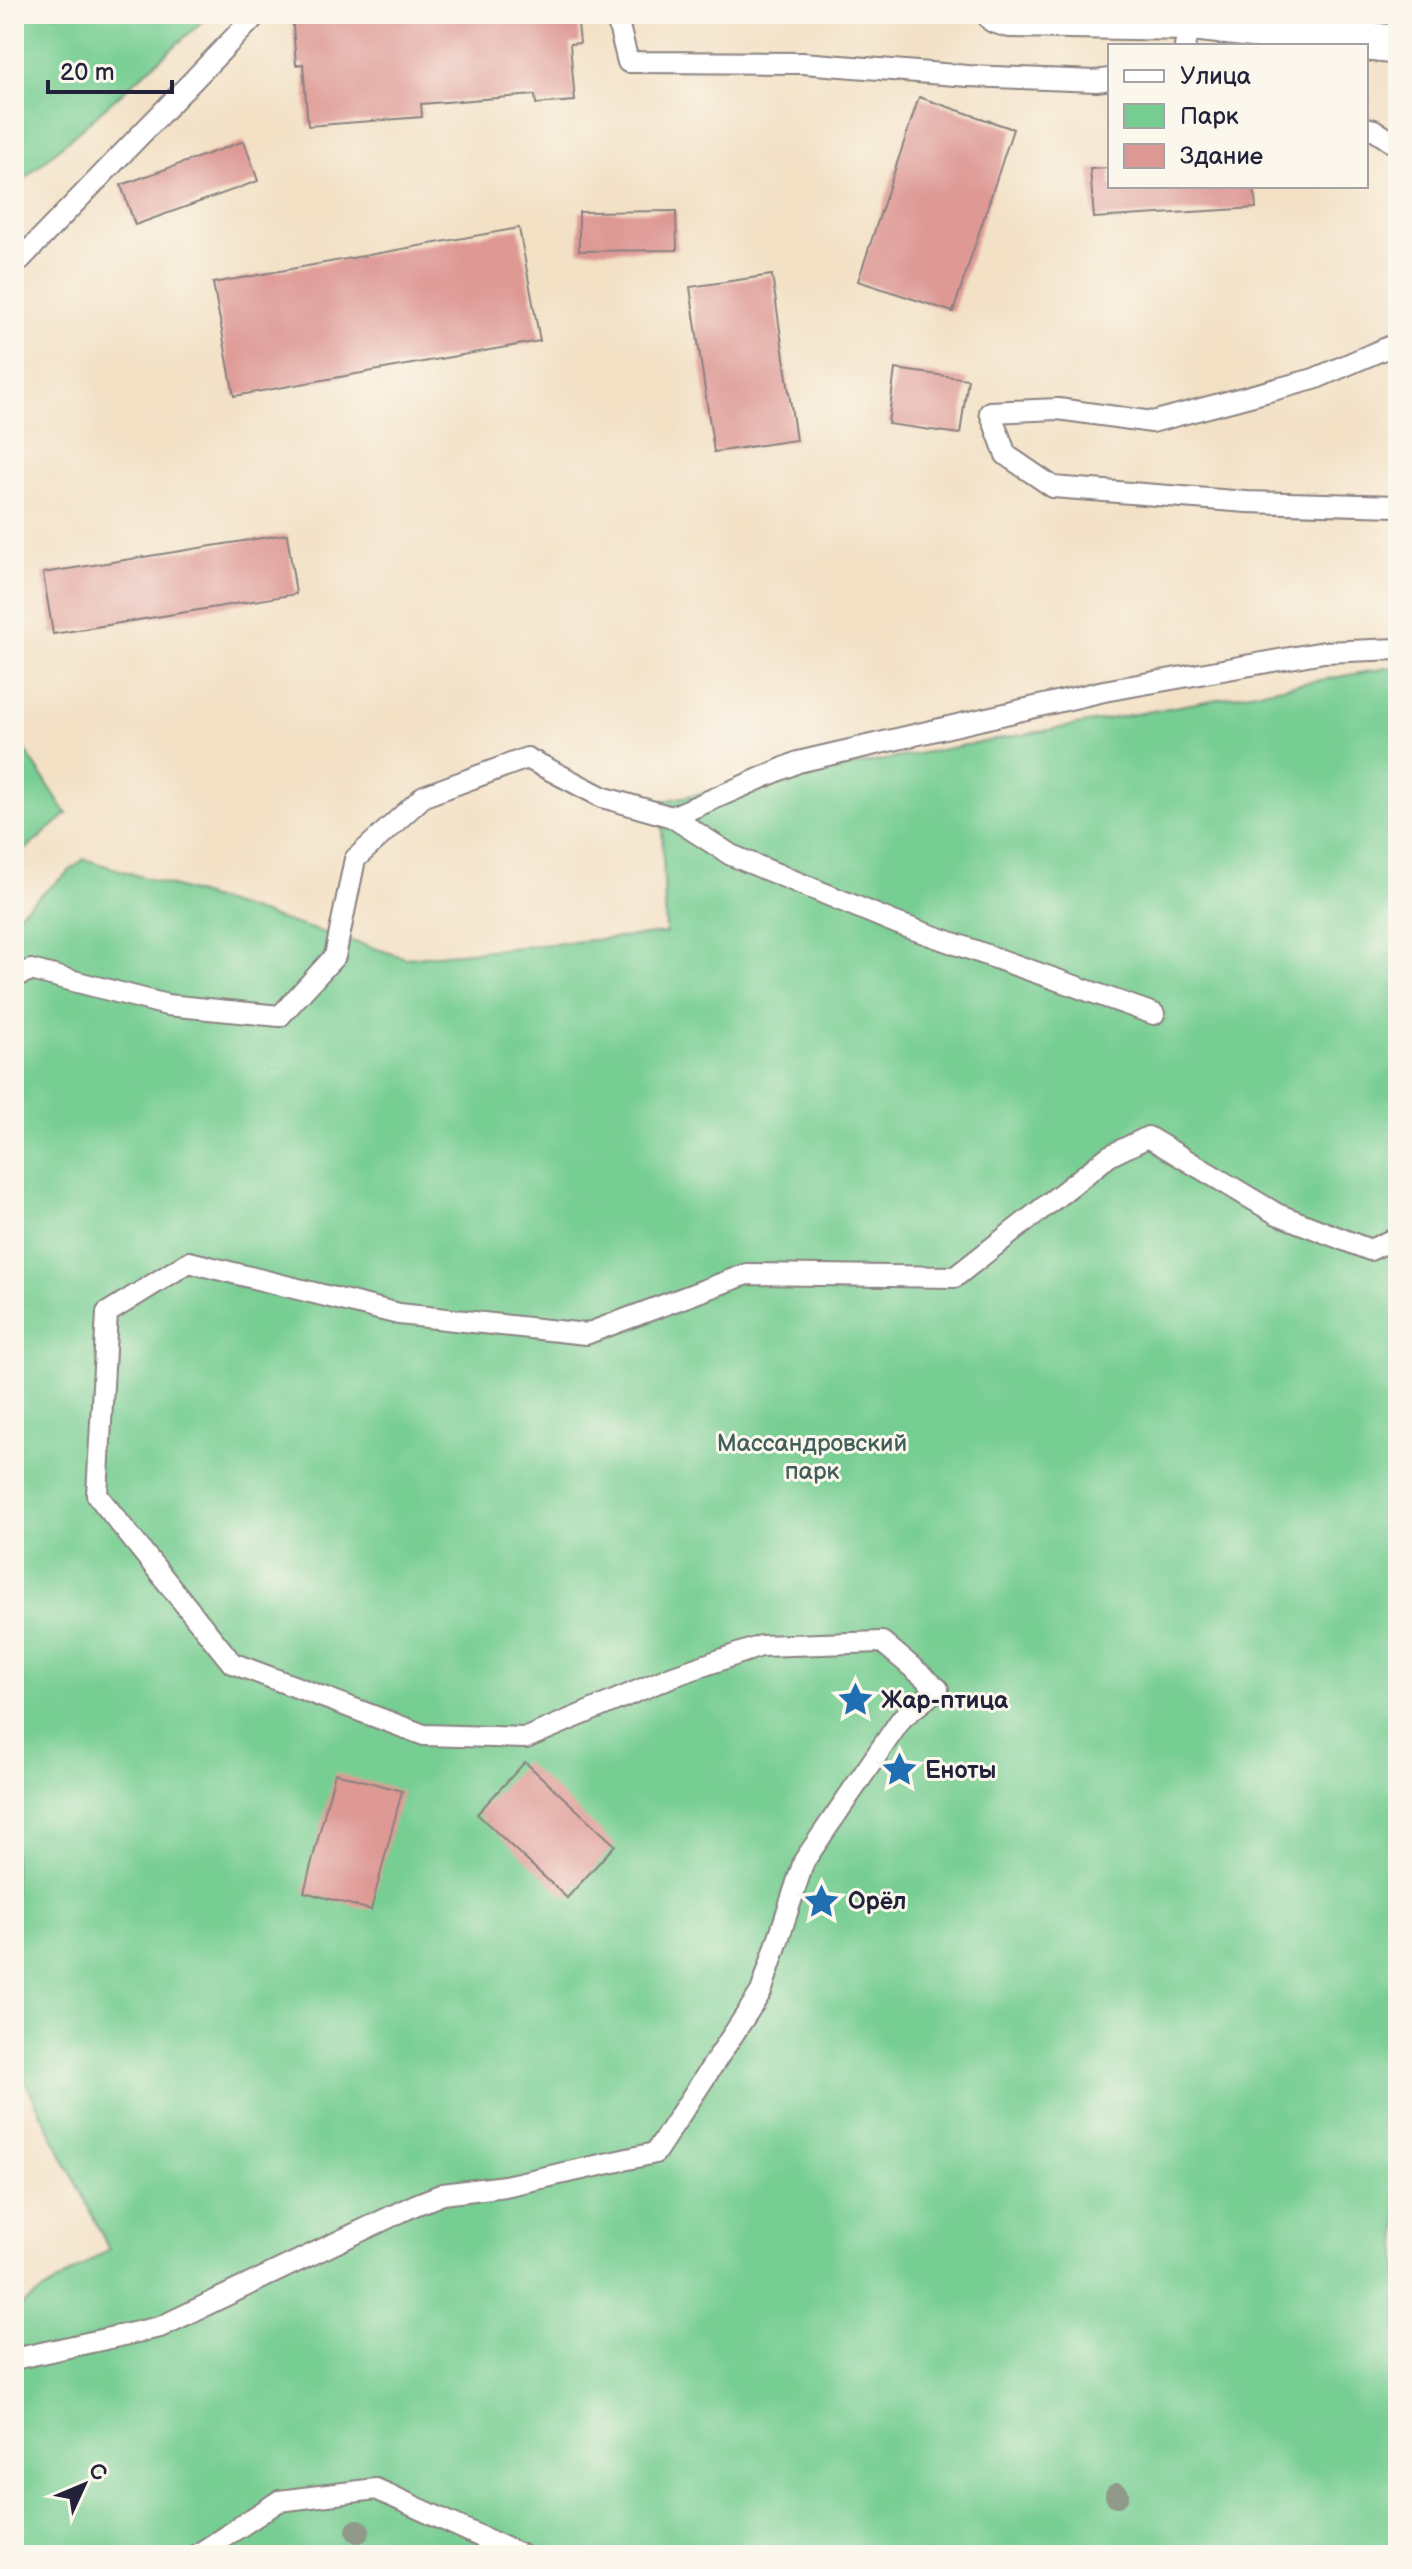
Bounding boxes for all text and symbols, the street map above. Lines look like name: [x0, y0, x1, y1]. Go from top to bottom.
scale bar: [48, 44, 172, 94]
legend: [1108, 44, 1368, 188]
text: 20 m: [60, 58, 115, 87]
text: Улица: [1180, 62, 1251, 91]
text: Парк: [1180, 102, 1239, 131]
text: Здание: [1180, 142, 1263, 171]
park label: Массандровский парк: [717, 1429, 907, 1486]
place icon: Жар-птица: [836, 1681, 874, 1719]
place label: Жар-птица: [881, 1686, 1009, 1715]
place icon: Еноты: [880, 1751, 918, 1789]
place label: Еноты: [925, 1756, 996, 1785]
place icon: Орёл: [803, 1882, 841, 1920]
place label: Орёл: [848, 1887, 906, 1916]
north arrow: [44, 2445, 124, 2525]
text: С: [82, 2457, 112, 2487]

